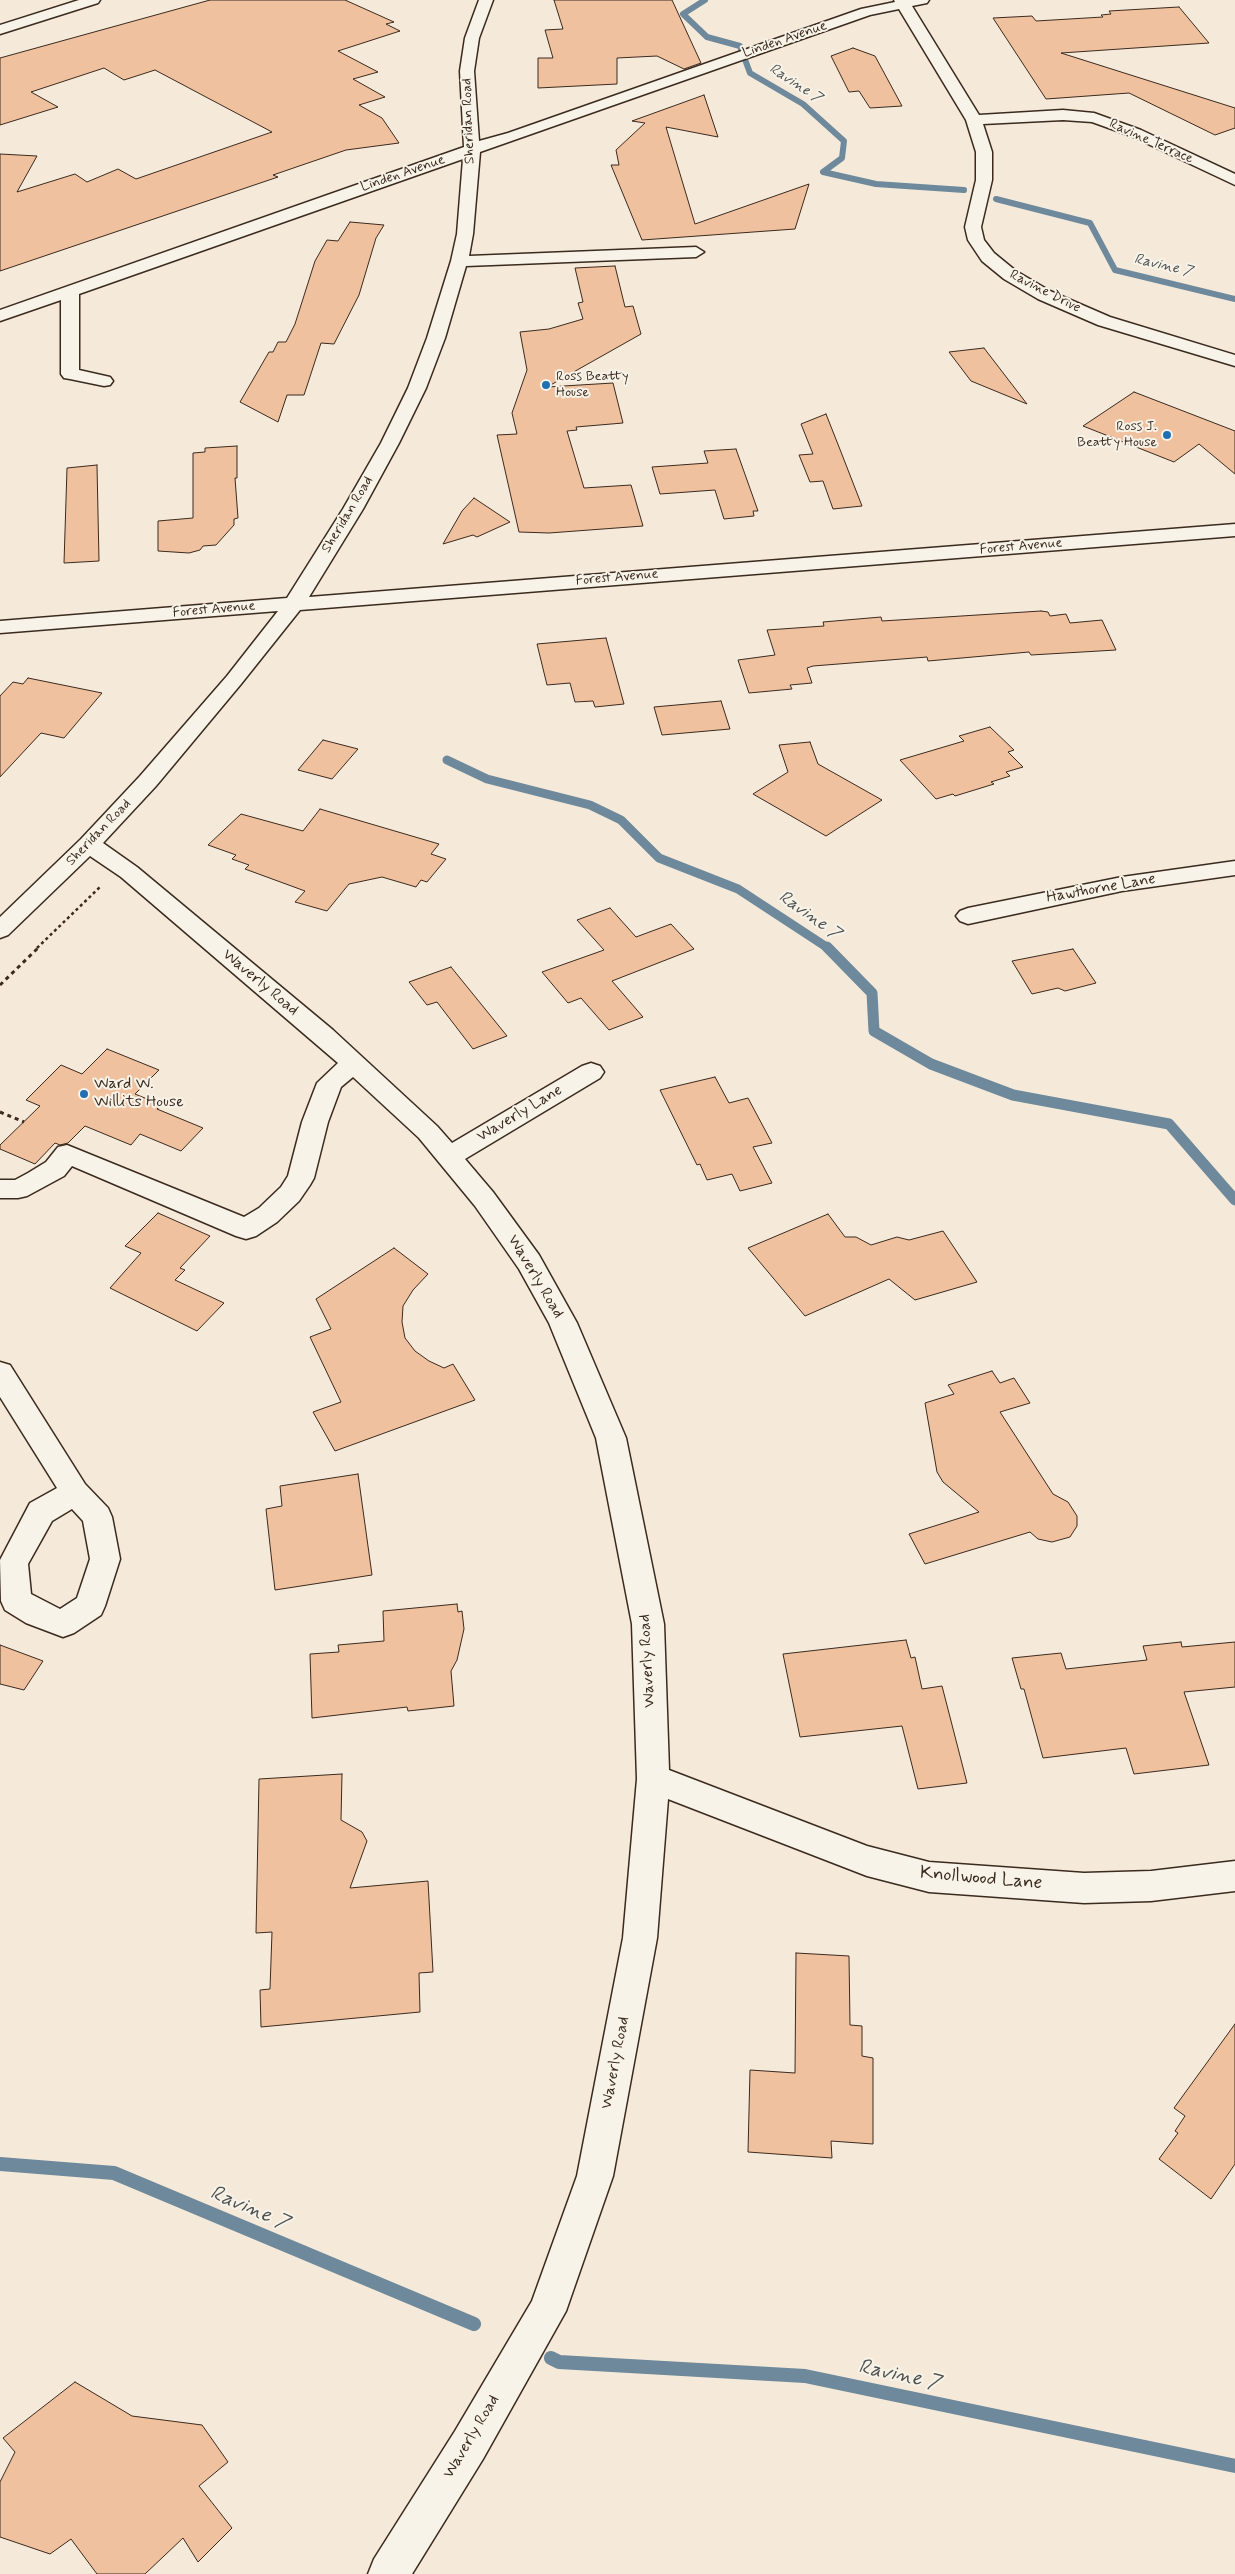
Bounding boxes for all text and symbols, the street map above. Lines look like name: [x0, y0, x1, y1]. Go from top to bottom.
street label: Linden Avenue: [741, 18, 829, 62]
water label: Ravine 7: [765, 60, 825, 108]
street label: Sheridan Road: [459, 78, 479, 164]
street label: Ravine Terrace: [1106, 116, 1196, 168]
street label: Linden Avenue: [359, 152, 447, 196]
water label: Ravine 7: [1132, 251, 1194, 281]
street label: Ravine Drive: [1007, 267, 1083, 317]
place label: Ross Beatty House: [556, 369, 629, 402]
marker: Ross Beatty House: [540, 379, 552, 391]
place label: Ross J. Beatty House: [1077, 419, 1157, 452]
marker: Ross J. Beatty House: [1161, 429, 1173, 441]
street label: Sheridan Road: [319, 474, 377, 556]
street label: Forest Avenue: [979, 535, 1063, 559]
street label: Forest Avenue: [575, 566, 659, 590]
street label: Forest Avenue: [172, 598, 256, 622]
street label: Sheridan Road: [63, 796, 135, 870]
street label: Hawthorne Lane: [1045, 870, 1157, 908]
water label: Ravine 7: [774, 887, 844, 945]
street label: Waverly Road: [218, 946, 302, 1020]
place label: Ward W. Willits House: [94, 1075, 184, 1113]
street label: Waverly Lane: [474, 1081, 566, 1147]
marker: Ward W. Willits House: [78, 1088, 90, 1100]
street label: Waverly Road: [503, 1232, 567, 1322]
street label: Waverly Road: [636, 1614, 660, 1708]
street label: Knollwood Lane: [919, 1862, 1043, 1896]
street label: Waverly Road: [598, 2015, 634, 2111]
water label: Ravine 7: [206, 2181, 292, 2237]
water label: Ravine 7: [856, 2355, 942, 2397]
street label: Waverly Road: [440, 2392, 504, 2482]

